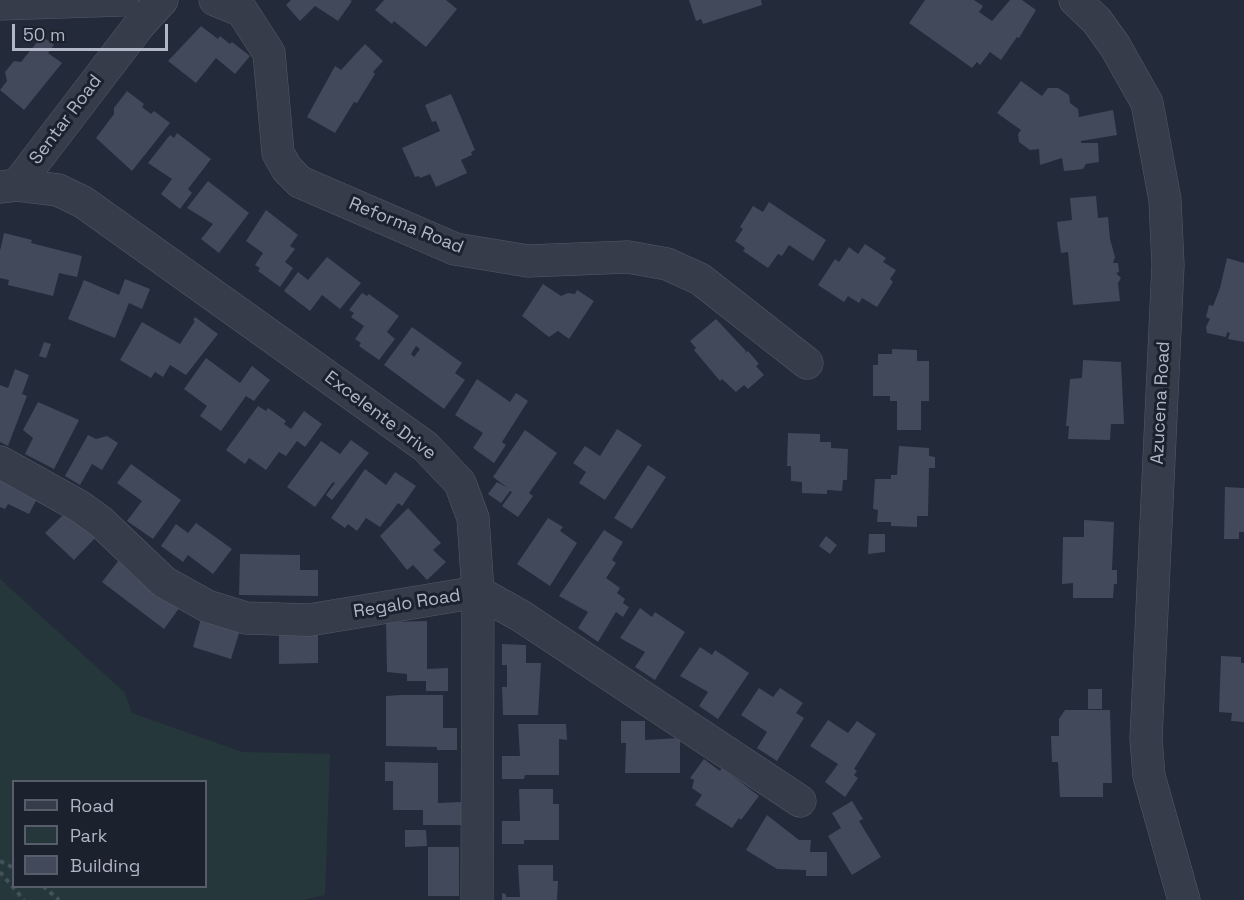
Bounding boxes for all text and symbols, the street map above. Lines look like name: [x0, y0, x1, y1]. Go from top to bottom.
scale bar: [15, 12, 171, 50]
text: 50 m: [23, 23, 65, 46]
street label: Sentar Road: [25, 71, 107, 169]
street label: Reforma Road: [346, 193, 466, 259]
street label: Azucena Road: [1147, 341, 1175, 465]
street label: Excelente Drive: [320, 367, 440, 465]
street label: Regalo Road: [352, 585, 462, 623]
legend: [12, 780, 207, 888]
text: Road: [70, 794, 114, 817]
text: Park: [70, 824, 107, 847]
text: Building: [70, 854, 140, 877]

